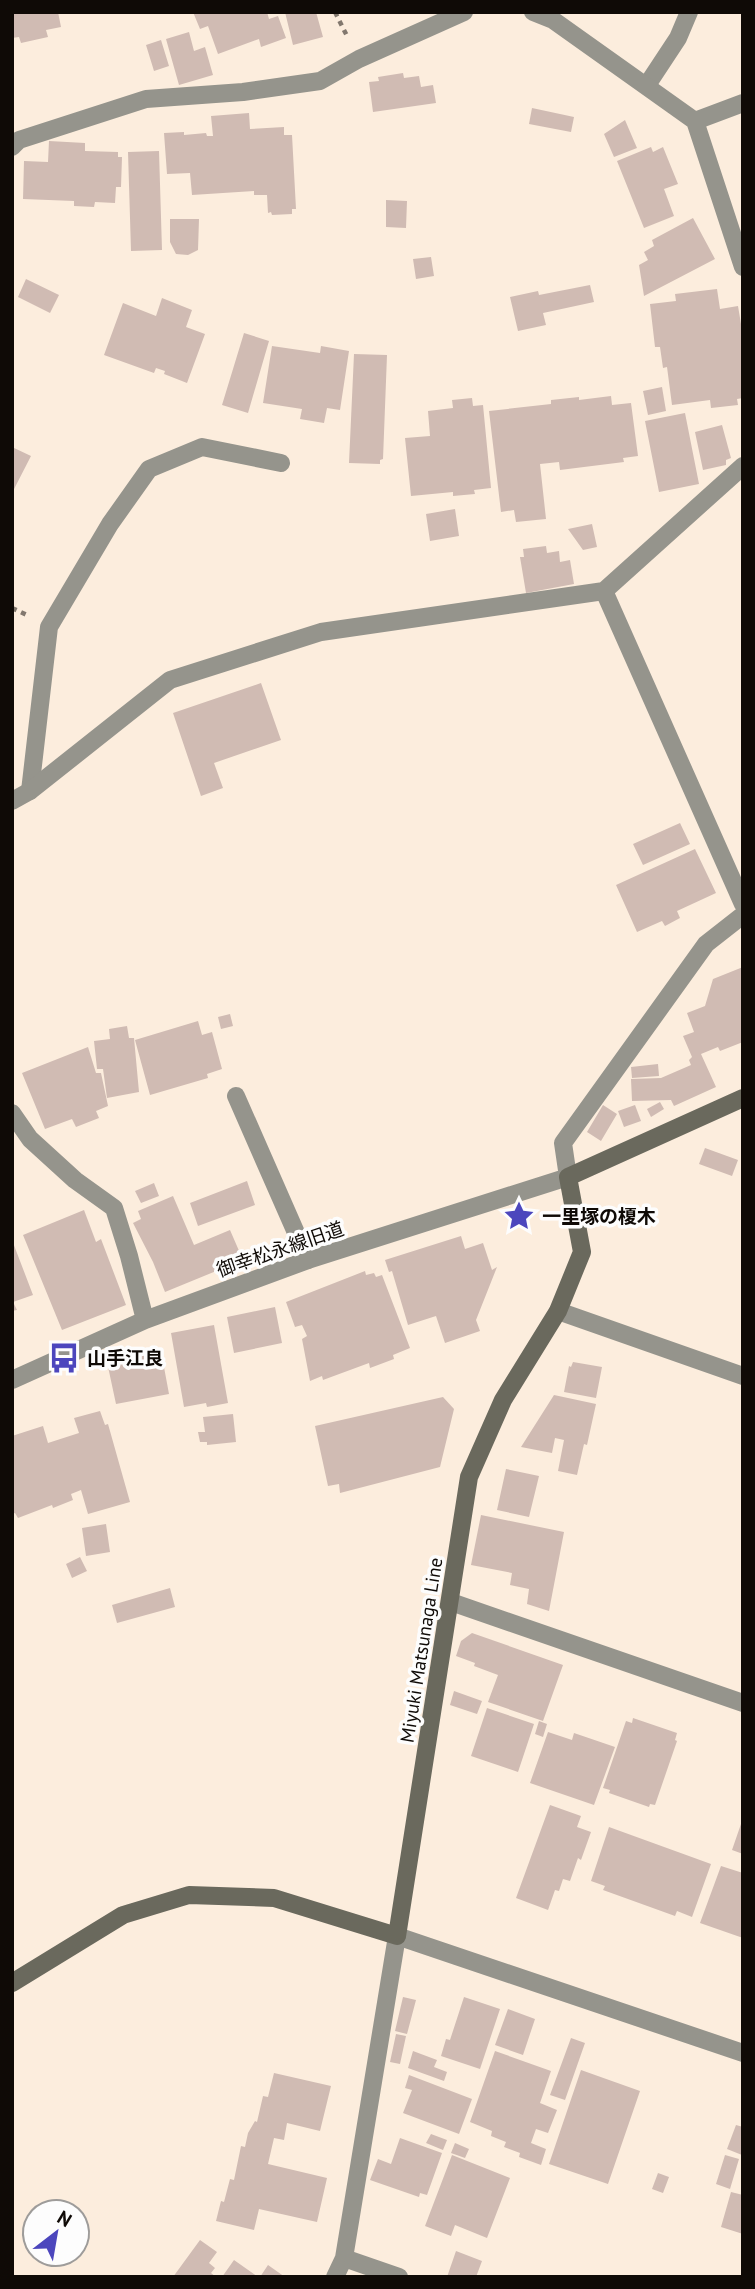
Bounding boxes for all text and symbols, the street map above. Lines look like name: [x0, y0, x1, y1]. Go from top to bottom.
place icon: 一里塚の榎木: [502, 1199, 536, 1233]
place label: 一里塚の榎木: [542, 1204, 656, 1228]
street label: 御幸松永線旧道: [213, 1216, 347, 1282]
bus stop icon: 山手江良: [47, 1341, 81, 1375]
place label: 山手江良: [87, 1346, 163, 1370]
street label: Miyuki Matsunaga Line: [395, 1556, 447, 1744]
north arrow: [21, 2198, 91, 2268]
text: N: [53, 2205, 76, 2232]

